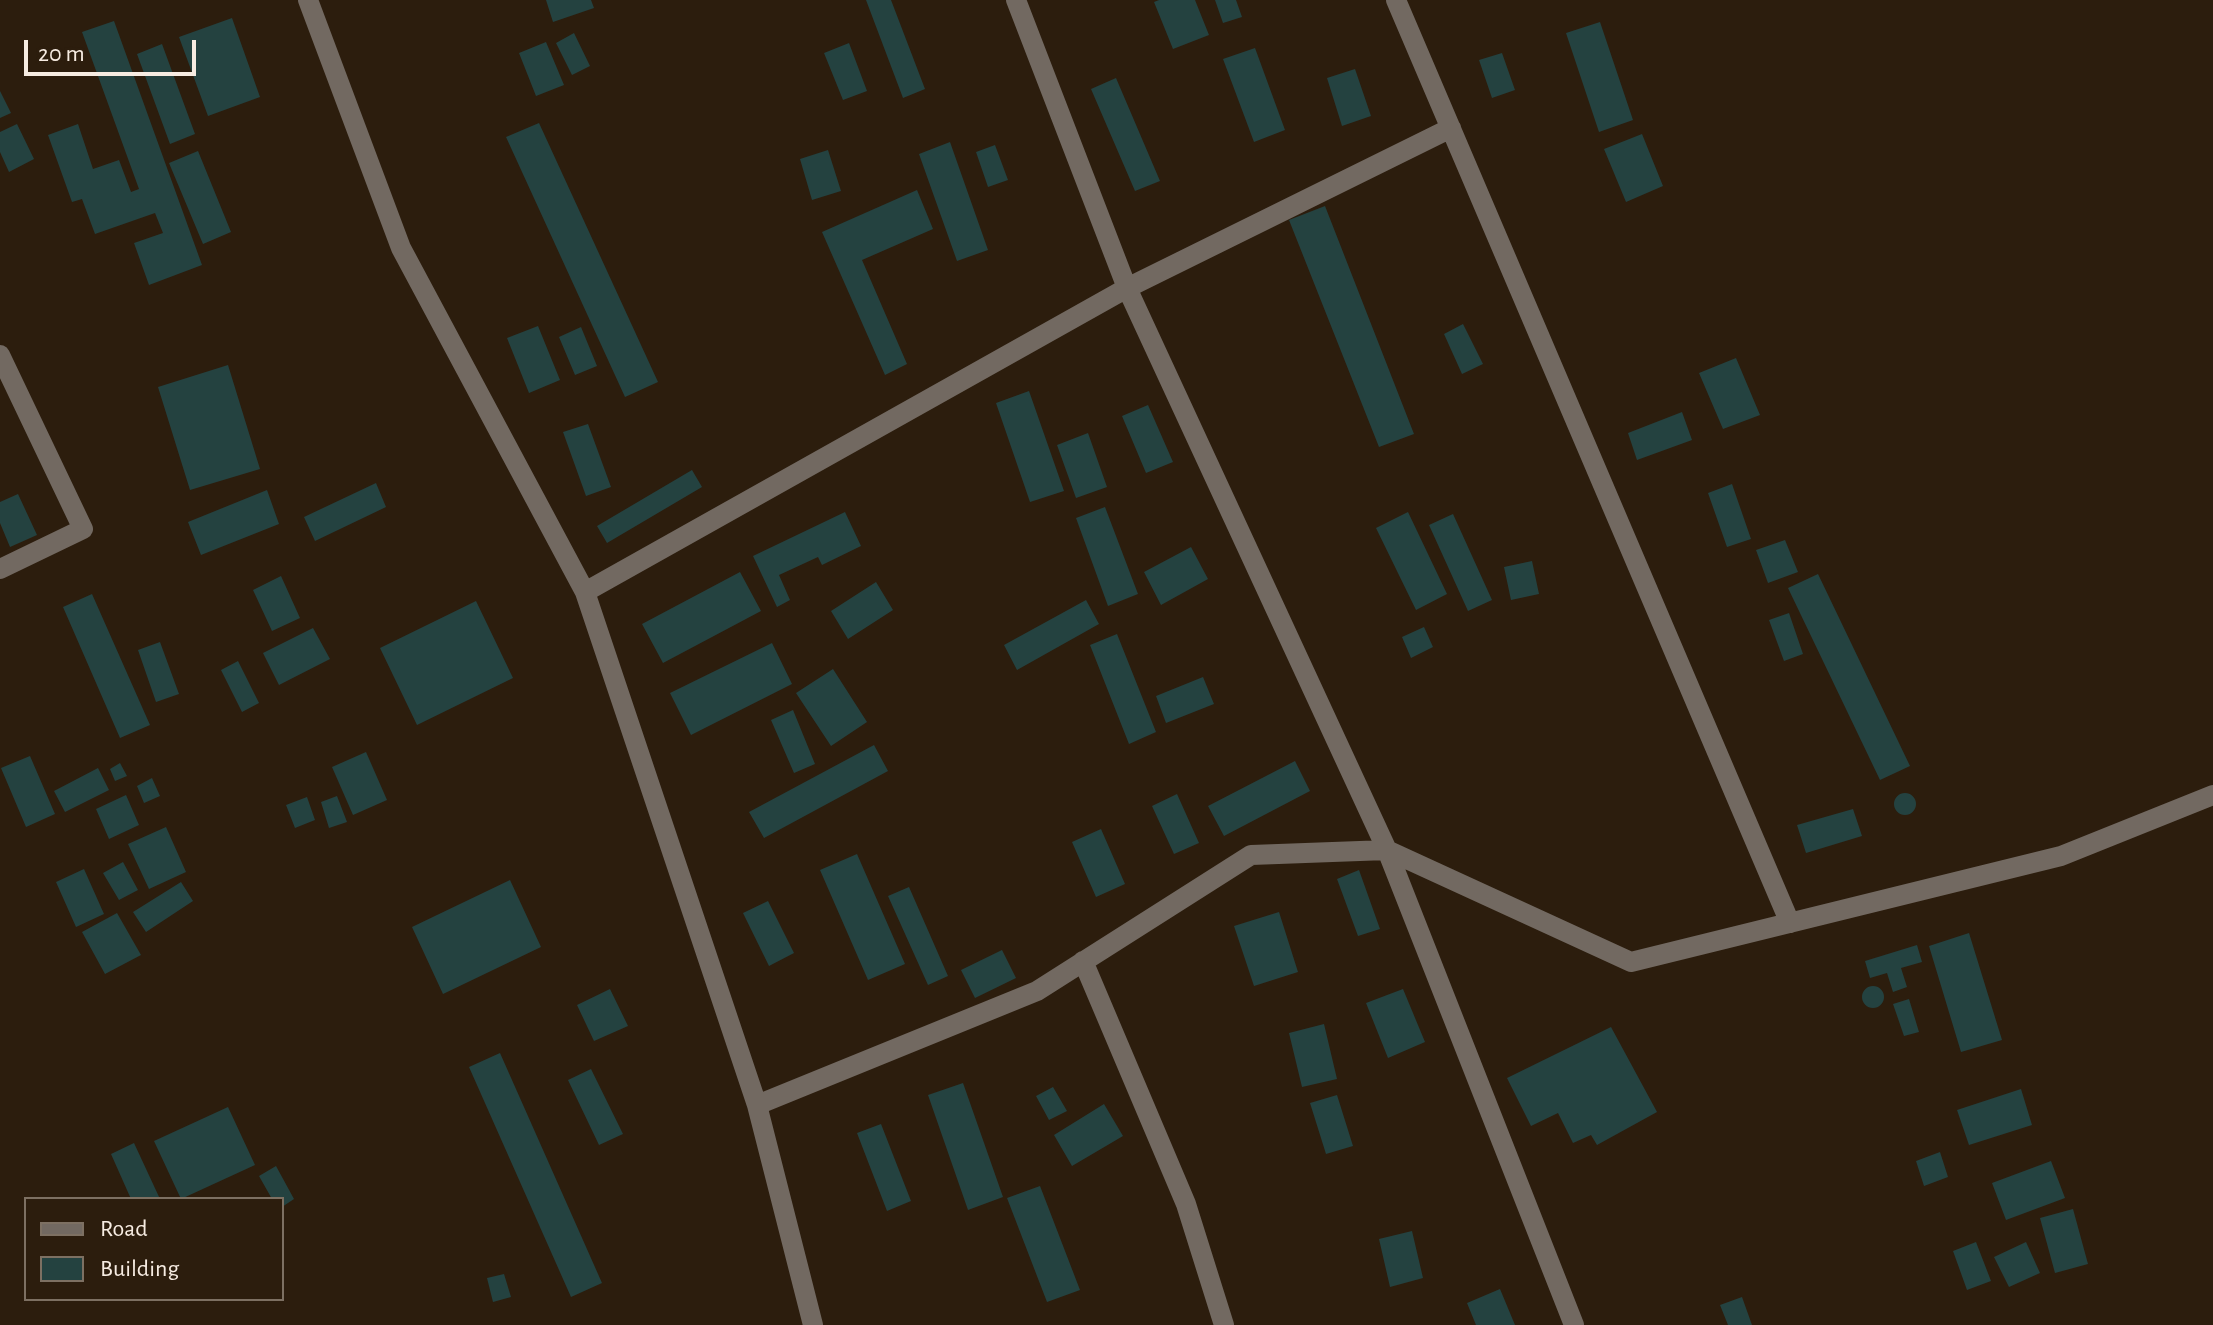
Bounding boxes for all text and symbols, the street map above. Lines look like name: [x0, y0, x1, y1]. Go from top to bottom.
scale bar: [28, 24, 200, 74]
text: 20 m: [38, 42, 85, 66]
legend: [24, 1197, 284, 1301]
text: Road: [100, 1217, 148, 1241]
text: Building: [100, 1257, 179, 1281]

